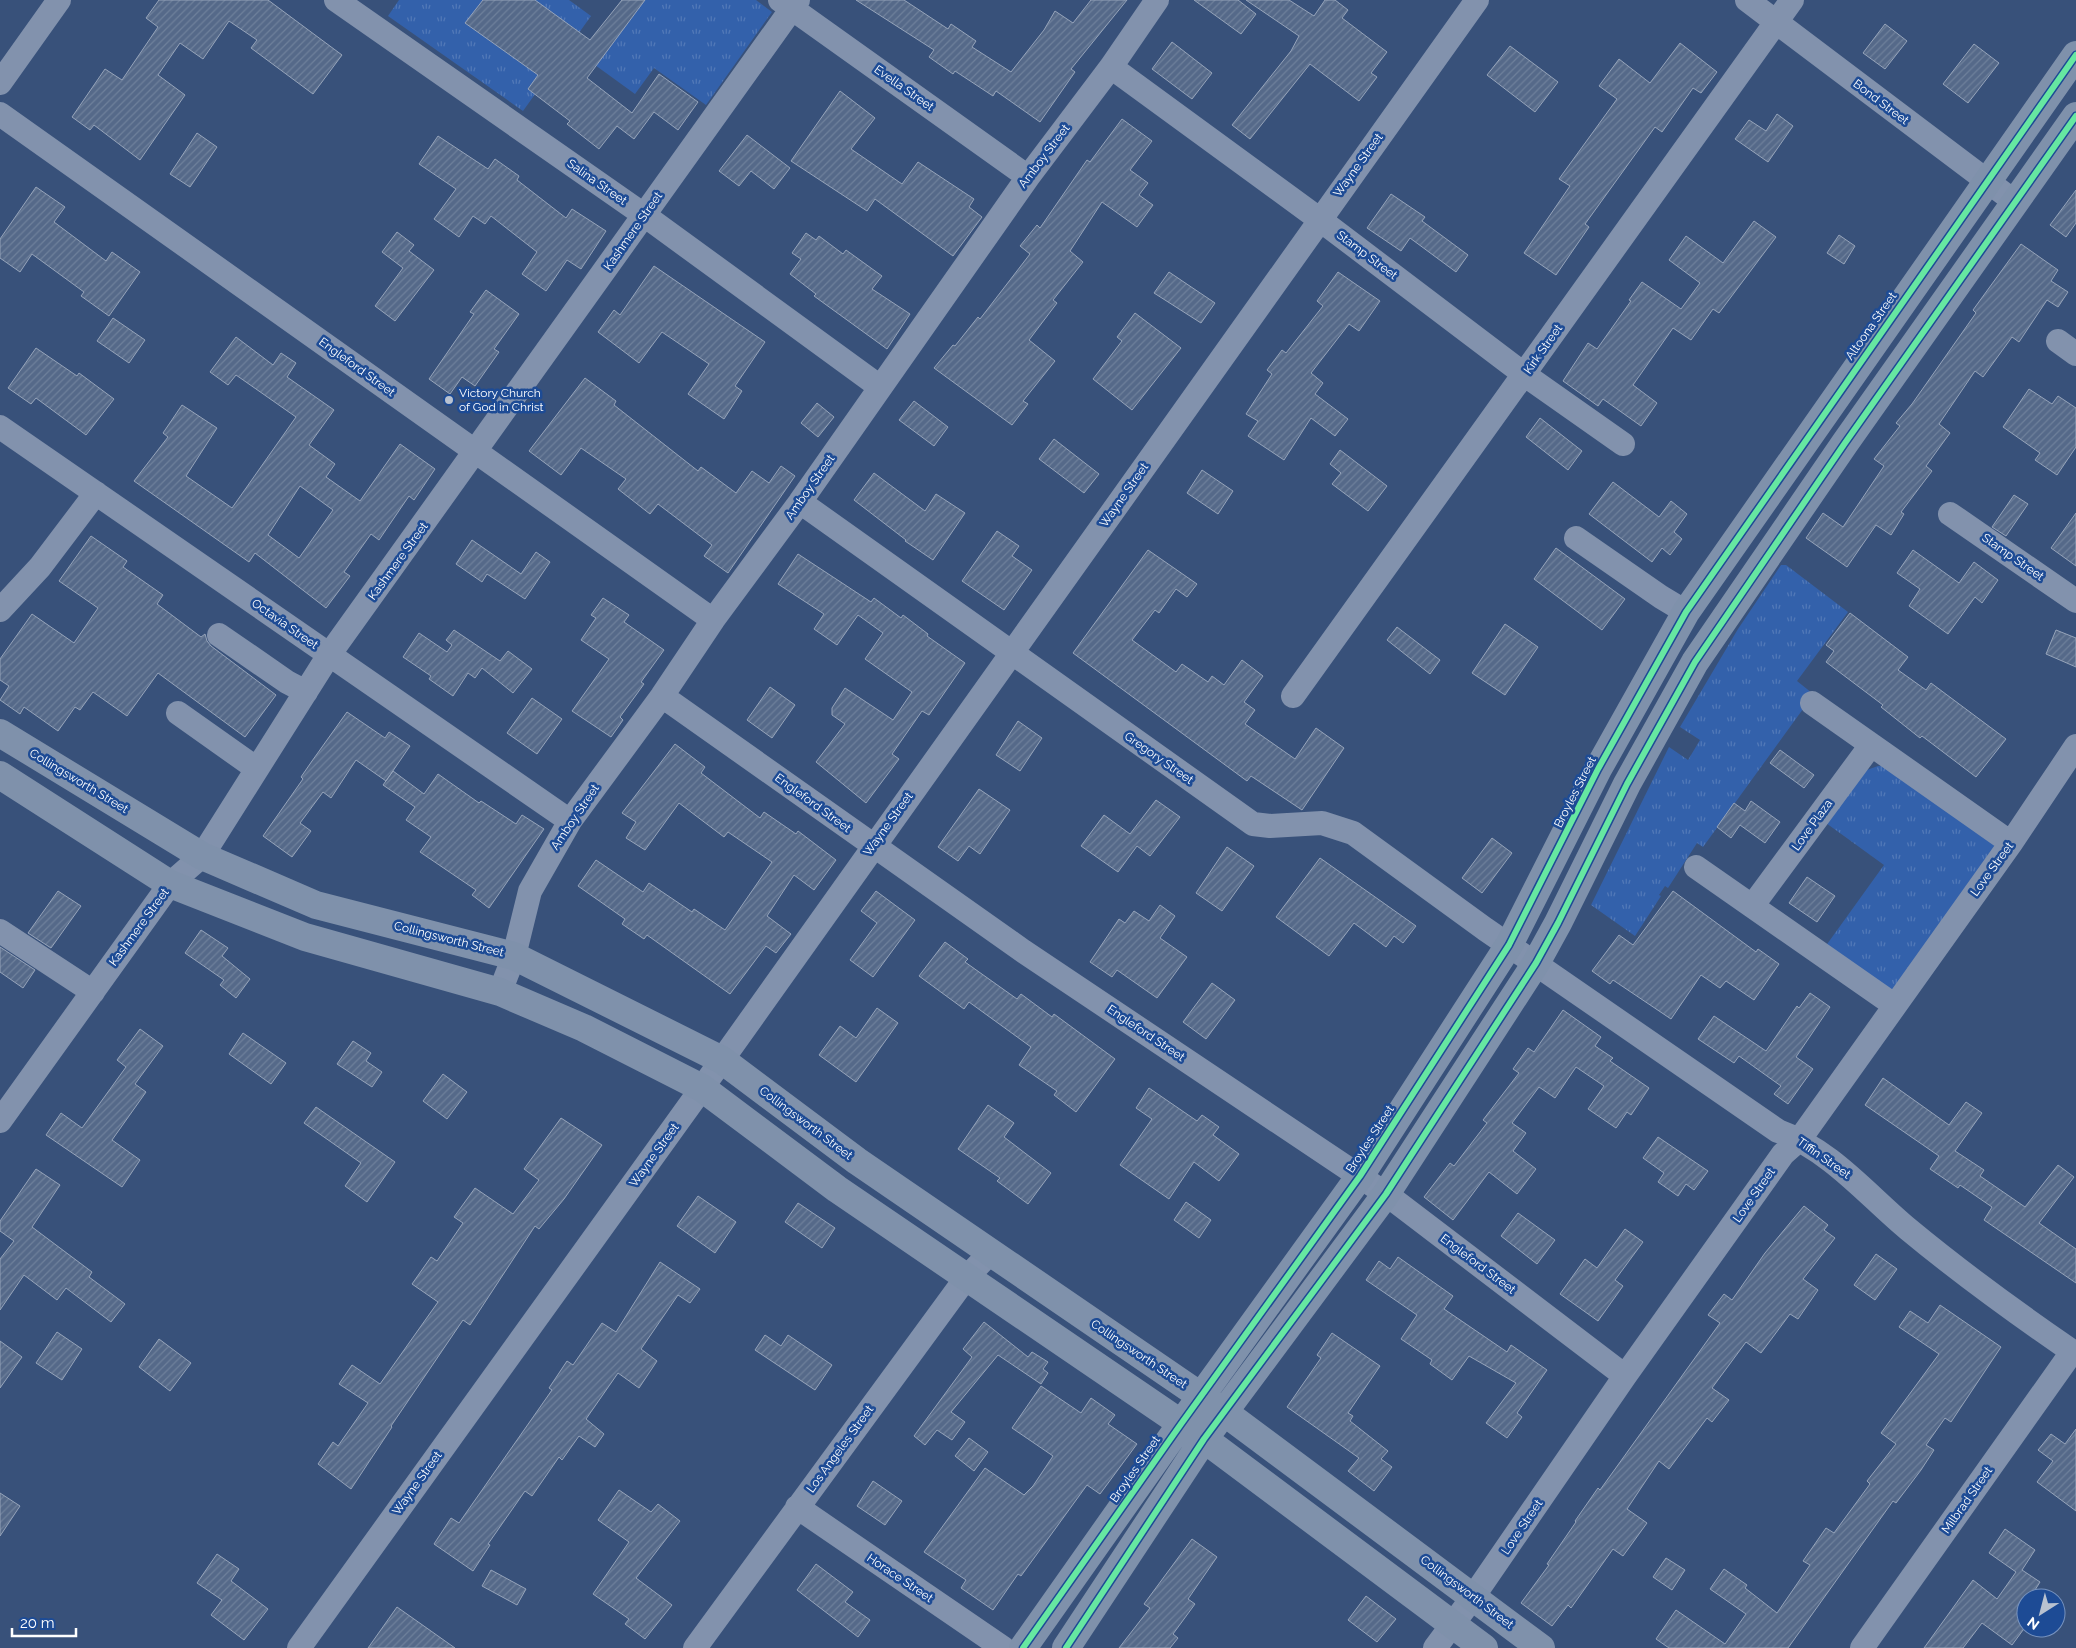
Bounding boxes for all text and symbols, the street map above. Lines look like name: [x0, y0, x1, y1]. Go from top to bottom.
street label: Evella Street: [871, 62, 937, 114]
street label: Bond Street: [1850, 77, 1912, 127]
street label: Amboy Street: [1016, 121, 1072, 191]
street label: Wayne Street: [1330, 130, 1386, 200]
street label: Salina Street: [564, 156, 630, 208]
street label: Kashmere Street: [601, 189, 665, 273]
street label: Stamp Street: [1334, 228, 1400, 282]
street label: Altoona Street: [1842, 289, 1900, 363]
street label: Kirk Street: [1521, 322, 1565, 376]
street label: Engleford Street: [316, 335, 398, 399]
place label: Victory Church of God in Christ: [459, 386, 544, 414]
marker: Victory Church of God in Christ: [443, 394, 455, 406]
street label: Amboy Street: [782, 452, 838, 522]
street label: Wayne Street: [1097, 460, 1151, 530]
street label: Kashmere Street: [365, 519, 431, 603]
street label: Stamp Street: [1979, 530, 2047, 584]
street label: Octavia Street: [249, 596, 321, 652]
street label: Gregory Street: [1122, 729, 1196, 787]
street label: Collingsworth Street: [27, 746, 131, 816]
street label: Broyles Street: [1551, 754, 1599, 830]
street label: Engleford Street: [772, 771, 854, 835]
street label: Amboy Street: [548, 782, 602, 852]
street label: Wayne Street: [860, 789, 916, 859]
street label: Love Plaza: [1789, 797, 1835, 853]
street label: Love Street: [1968, 839, 2016, 899]
street label: Kashmere Street: [106, 885, 172, 969]
street label: Collingsworth Street: [393, 919, 505, 959]
street label: Engleford Street: [1105, 1002, 1187, 1064]
street label: Collingsworth Street: [757, 1083, 855, 1163]
street label: Broyles Street: [1343, 1103, 1397, 1175]
street label: Wayne Street: [626, 1120, 682, 1190]
street label: Tiffin Street: [1795, 1134, 1853, 1182]
street label: Love Street: [1730, 1165, 1778, 1225]
street label: Engleford Street: [1438, 1231, 1518, 1297]
street label: Collingsworth Street: [1088, 1317, 1190, 1391]
street label: Los Angeles Street: [804, 1403, 876, 1495]
street label: Broyles Street: [1107, 1433, 1163, 1505]
street label: Wayne Street: [389, 1448, 445, 1518]
street label: Milbrad Street: [1939, 1464, 1995, 1536]
street label: Love Street: [1498, 1497, 1546, 1557]
street label: Horace Street: [864, 1551, 936, 1605]
street label: Collingsworth Street: [1418, 1552, 1516, 1632]
north arrow: [2016, 1588, 2066, 1638]
scale bar: [12, 1606, 76, 1638]
text: 20 m: [20, 1614, 55, 1632]
text: N: [2024, 1614, 2042, 1633]

